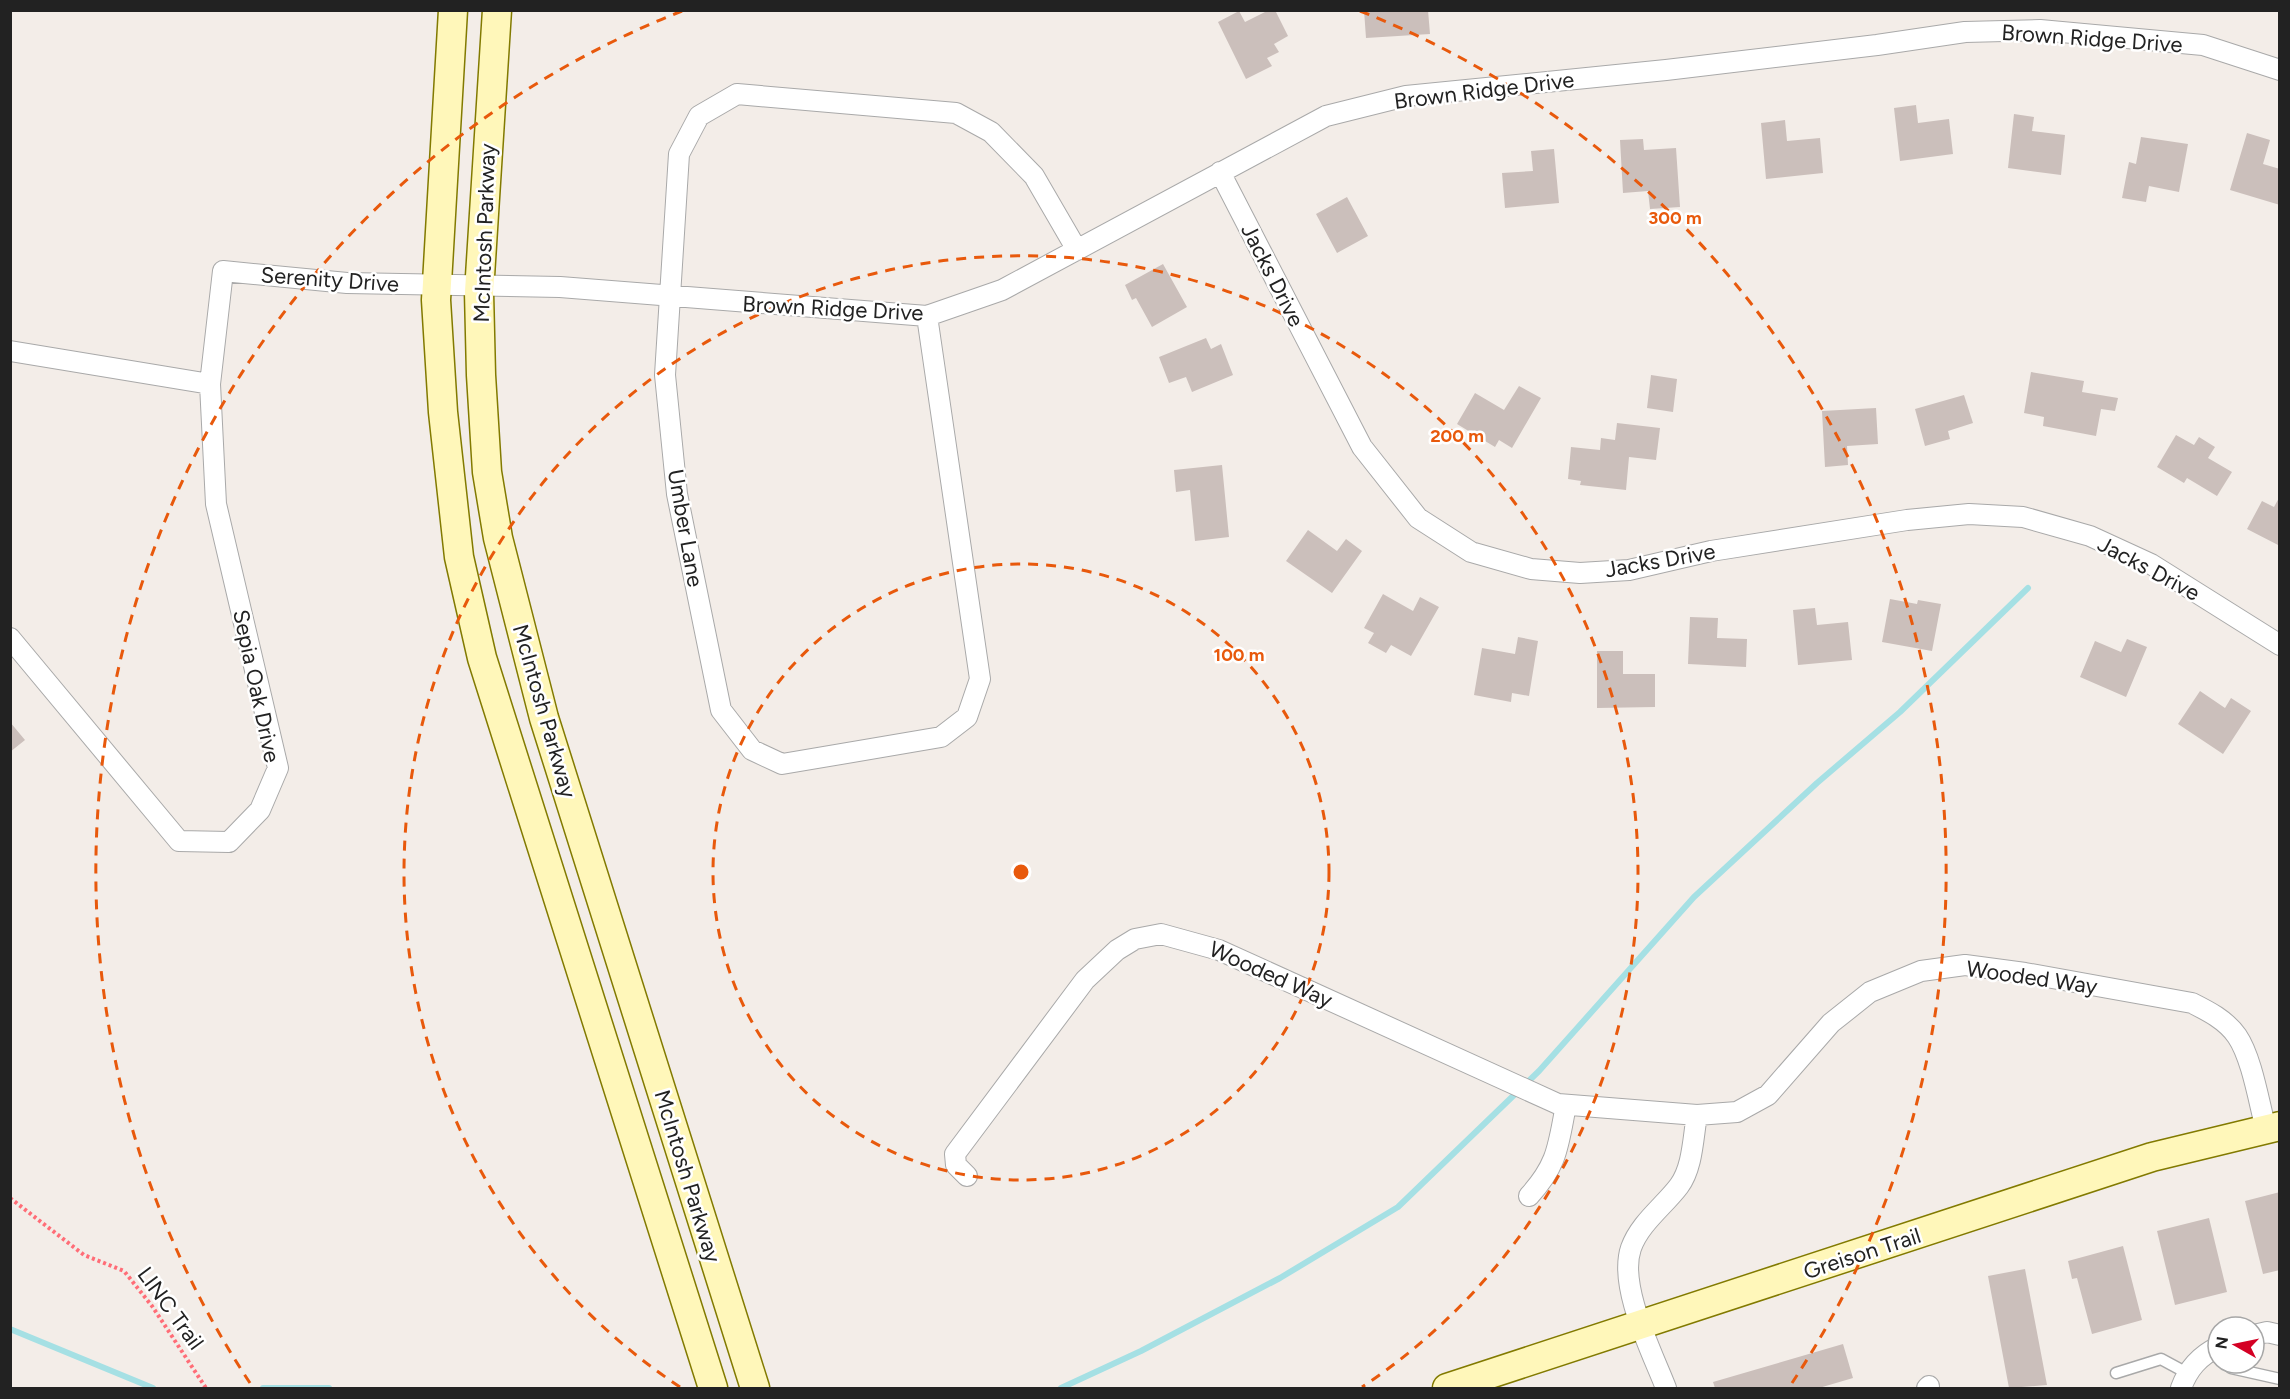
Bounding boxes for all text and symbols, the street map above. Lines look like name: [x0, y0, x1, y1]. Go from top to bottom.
street label: Brown Ridge Drive: [2001, 19, 2183, 58]
street label: Brown Ridge Drive: [1392, 66, 1576, 115]
street label: McIntosh Parkway: [468, 143, 501, 323]
text: 300 m: [1648, 207, 1702, 229]
street label: Jacks Drive: [1235, 219, 1310, 331]
street label: Serenity Drive: [260, 261, 400, 298]
street label: Brown Ridge Drive: [742, 290, 924, 327]
text: 200 m: [1430, 425, 1484, 447]
street label: Umber Lane: [662, 467, 709, 589]
street label: Jacks Drive: [2093, 530, 2204, 607]
street label: Jacks Drive: [1603, 538, 1717, 583]
street label: Sepia Oak Drive: [227, 607, 286, 765]
street label: McIntosh Parkway: [507, 621, 582, 801]
text: 100 m: [1214, 644, 1264, 666]
centre of rings: [1011, 862, 1031, 882]
street label: Wooded Way: [1205, 935, 1337, 1014]
street label: Wooded Way: [1965, 955, 2100, 1000]
street label: McIntosh Parkway: [648, 1087, 727, 1266]
street label: Greison Trail: [1800, 1222, 1924, 1285]
street label: LINC Trail: [132, 1262, 210, 1355]
north arrow: [2206, 1315, 2266, 1375]
text: N: [2211, 1335, 2232, 1350]

